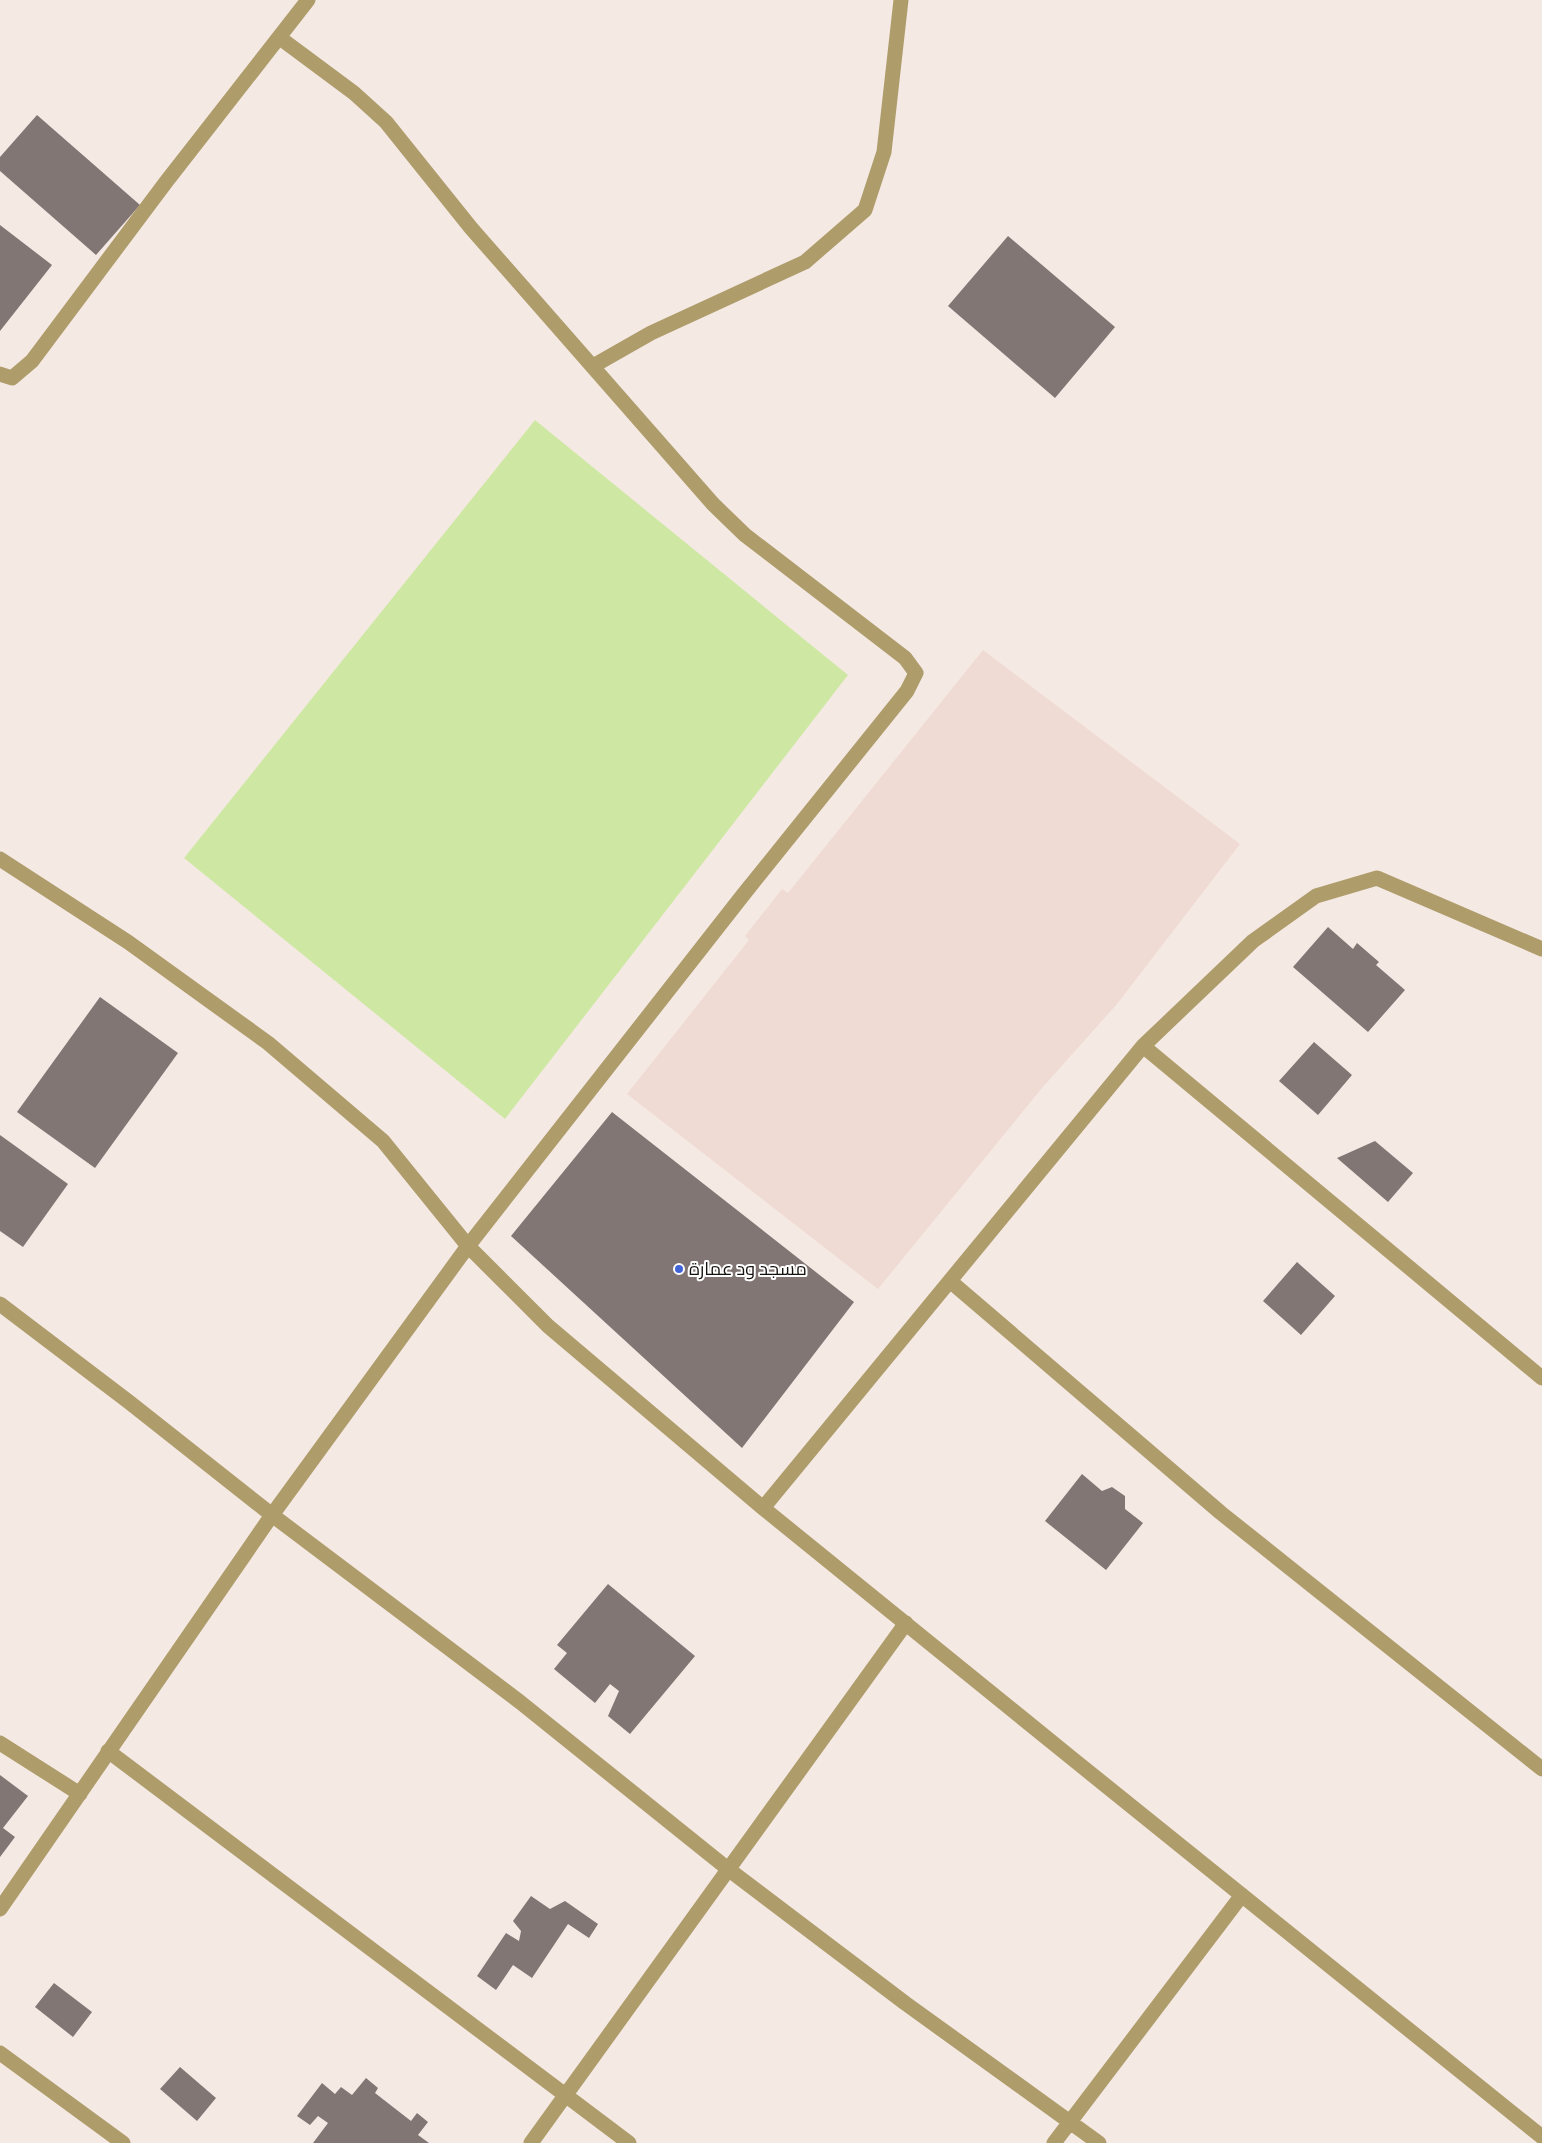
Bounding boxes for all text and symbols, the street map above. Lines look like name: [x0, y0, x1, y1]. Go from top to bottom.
place label: مسجد ود عمارة: [689, 1258, 807, 1280]
marker: مسجد ود عمارة: [673, 1263, 685, 1275]

